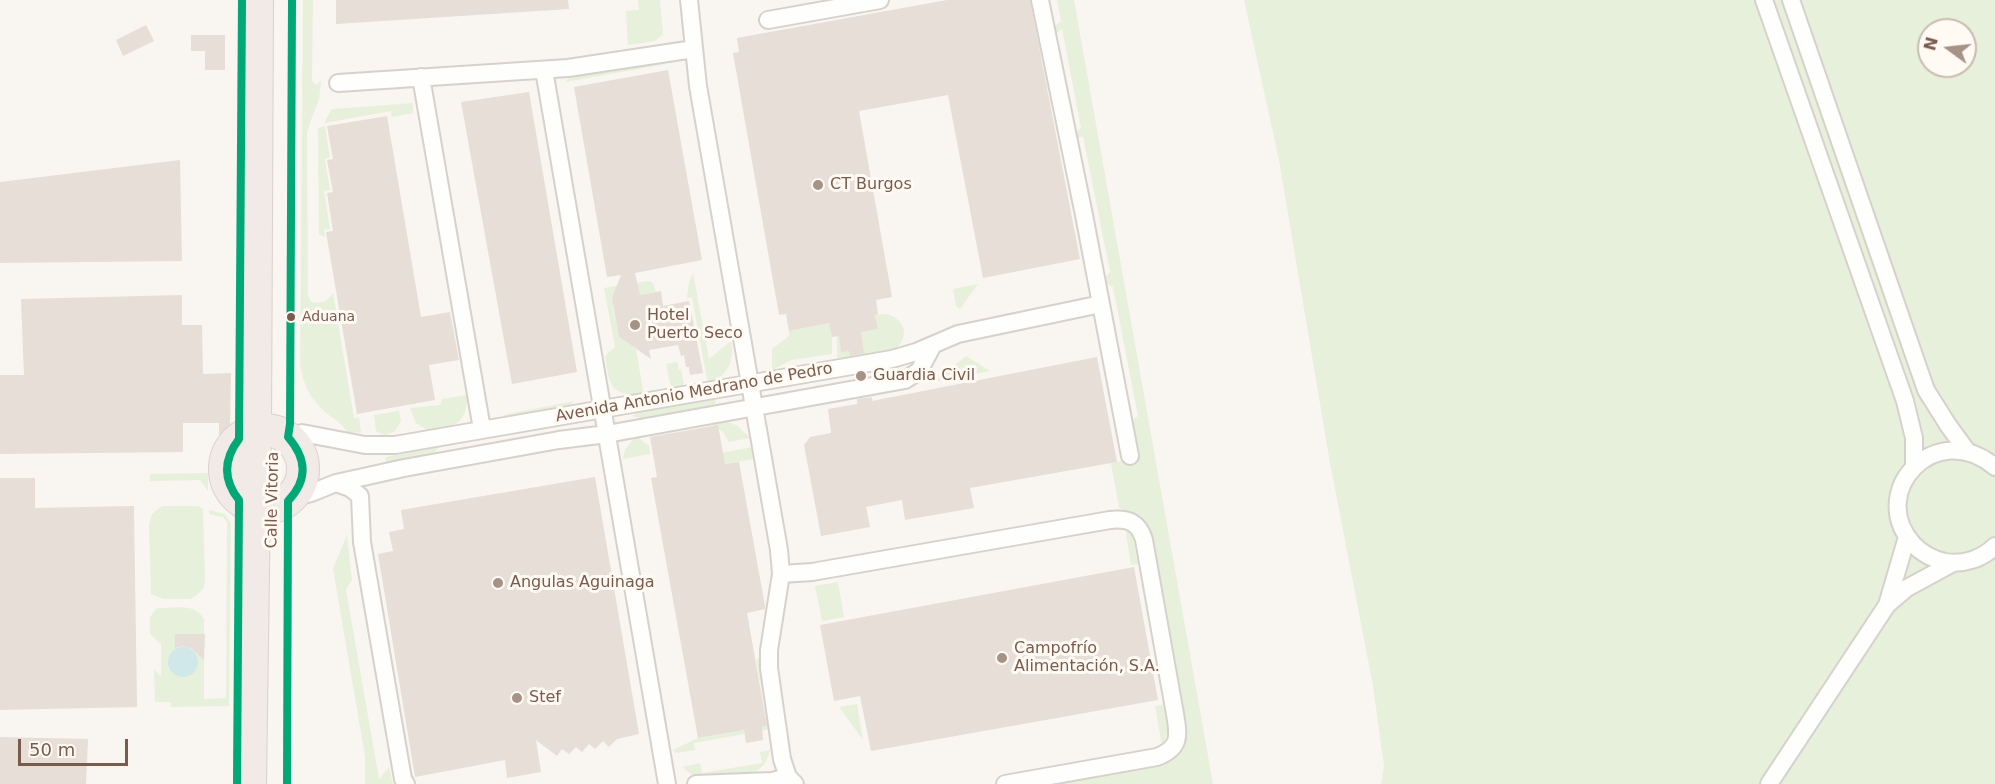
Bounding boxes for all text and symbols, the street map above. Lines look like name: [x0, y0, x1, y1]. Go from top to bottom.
north arrow: [1917, 18, 1977, 78]
text: N: [1920, 35, 1942, 53]
place label: CT Burgos: [830, 175, 912, 195]
marker: CT Burgos: [811, 178, 825, 192]
place label: Hotel Puerto Seco: [647, 306, 743, 344]
place label: Aduana: [302, 309, 355, 325]
marker: Aduana: [285, 311, 297, 323]
marker: Hotel Puerto Seco: [628, 318, 642, 332]
street label: Avenida Antonio Medrano de Pedro: [554, 359, 834, 427]
place label: Guardia Civil: [873, 366, 975, 386]
marker: Guardia Civil: [854, 369, 868, 383]
street label: Calle Vitoria: [263, 451, 283, 549]
place label: Angulas Aguinaga: [510, 573, 655, 593]
marker: Angulas Aguinaga: [491, 576, 505, 590]
place label: Campofrío Alimentación, S.A.: [1014, 639, 1160, 677]
marker: Campofrío Alimentación, S.A.: [995, 651, 1009, 665]
place label: Stef: [529, 688, 561, 708]
marker: Stef: [510, 691, 524, 705]
scale bar: [21, 727, 130, 765]
text: 50 m: [29, 739, 75, 760]

